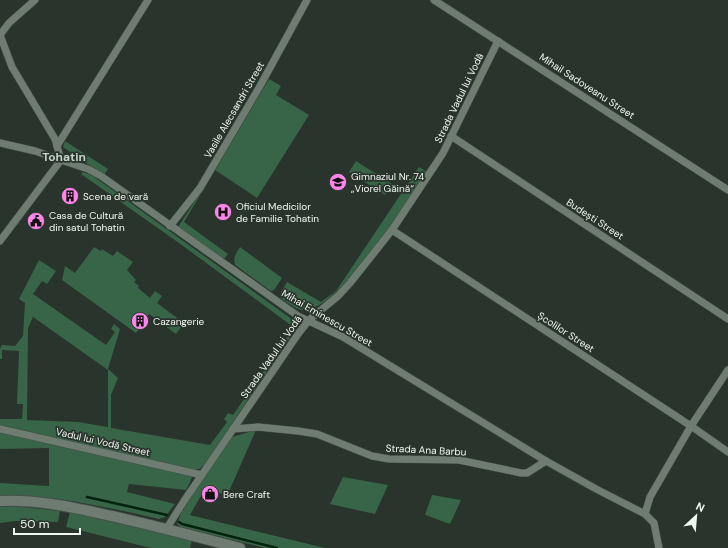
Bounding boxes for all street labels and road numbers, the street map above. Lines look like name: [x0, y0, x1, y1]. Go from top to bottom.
street label: Mihail Sadoveanu Street: [537, 50, 637, 122]
street label: Strada Vadul lui Vodă: [432, 51, 486, 145]
street label: Vasile Alecsandri Street: [201, 59, 267, 161]
street label: Budești Street: [564, 196, 626, 242]
street label: Mihai Eminescu Street: [279, 287, 375, 349]
street label: Școlilor Street: [535, 309, 597, 355]
street label: Strada Vadul lui Vodă: [237, 313, 305, 401]
street label: Vadul lui Vodă Street: [55, 425, 151, 459]
street label: Strada Ana Barbu: [385, 441, 467, 459]

